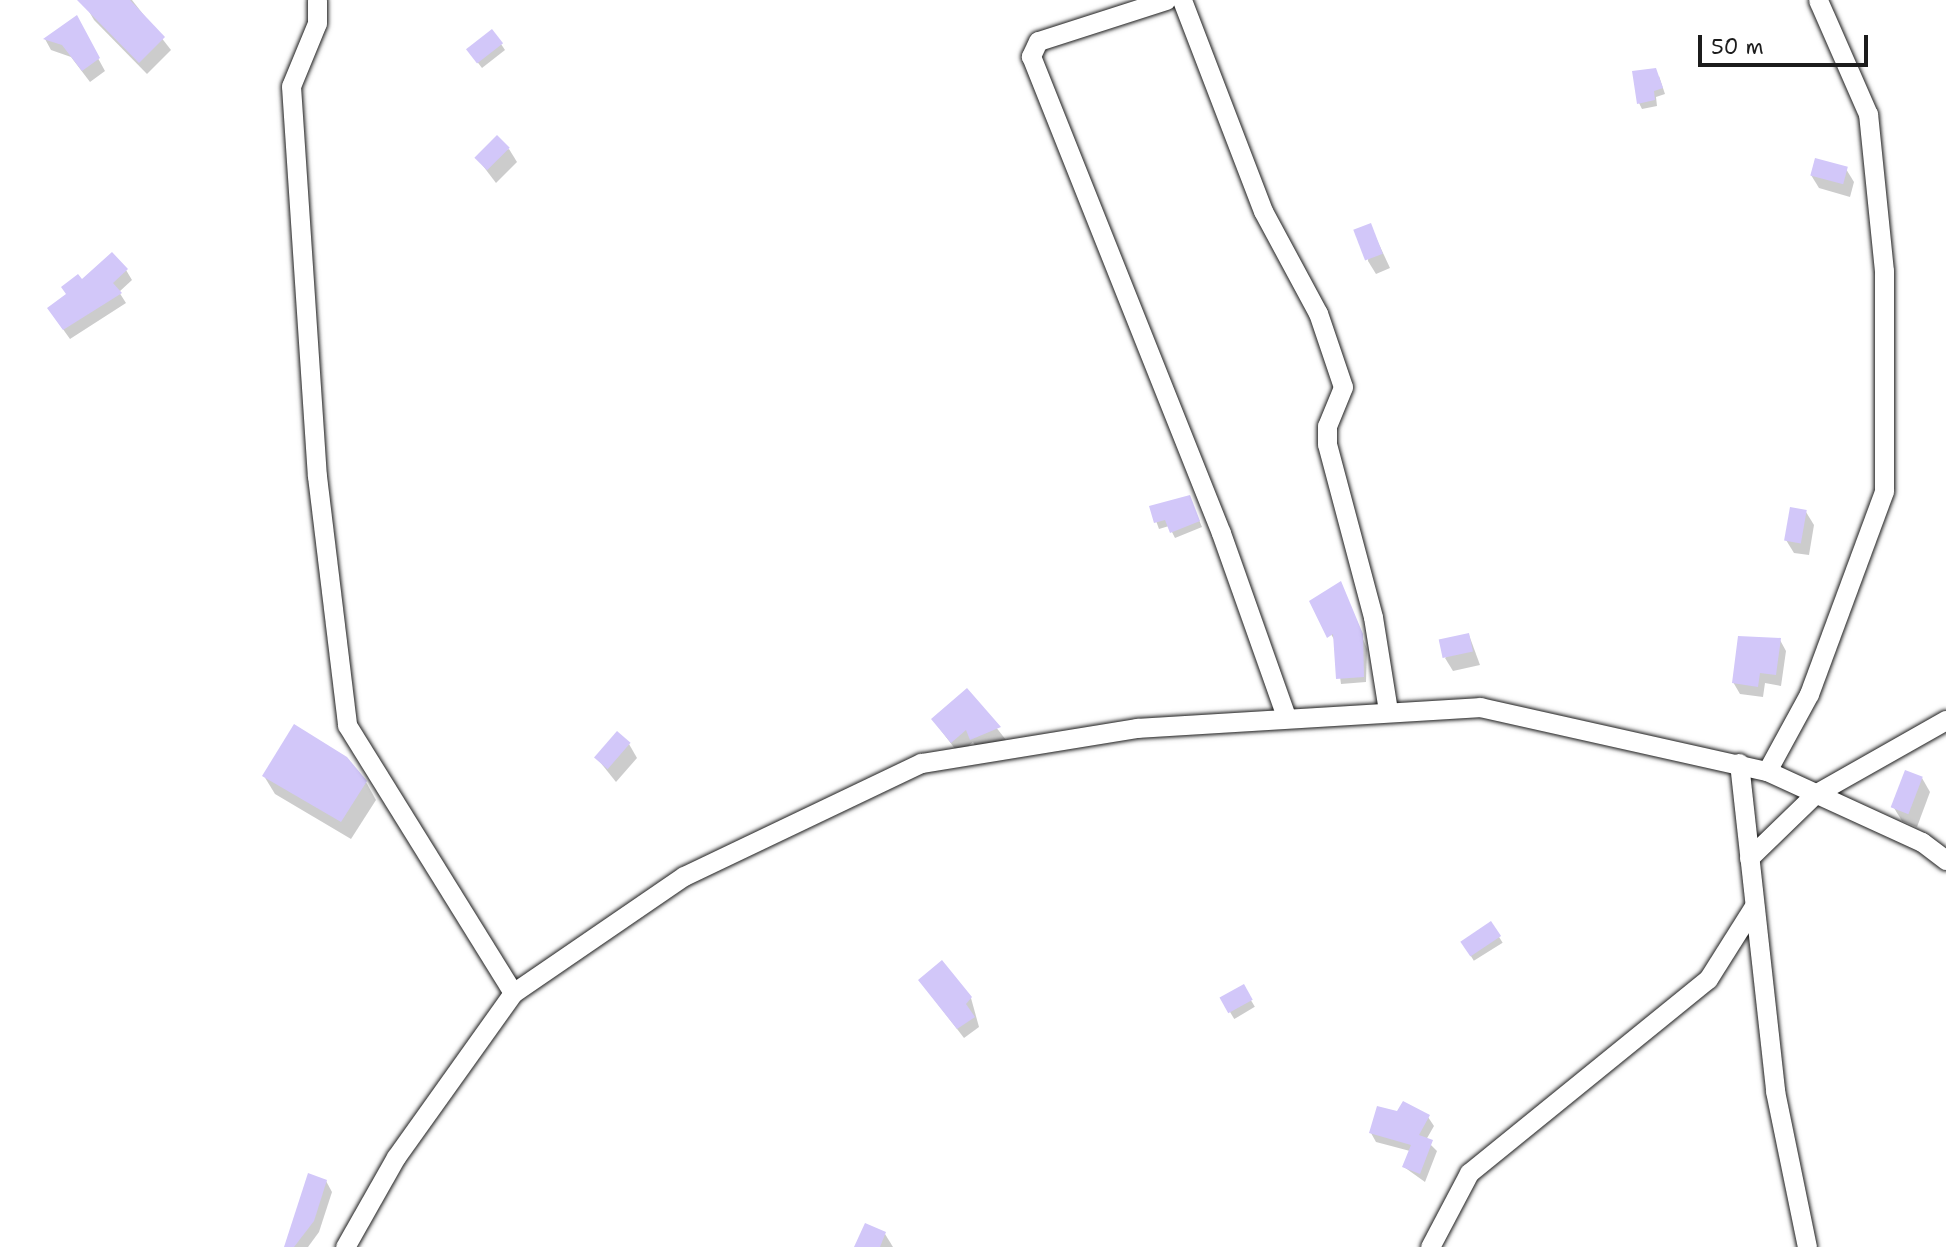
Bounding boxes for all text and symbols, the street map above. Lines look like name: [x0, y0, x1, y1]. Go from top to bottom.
scale bar: [1701, 21, 1871, 65]
text: 50 m: [1711, 33, 1764, 61]

